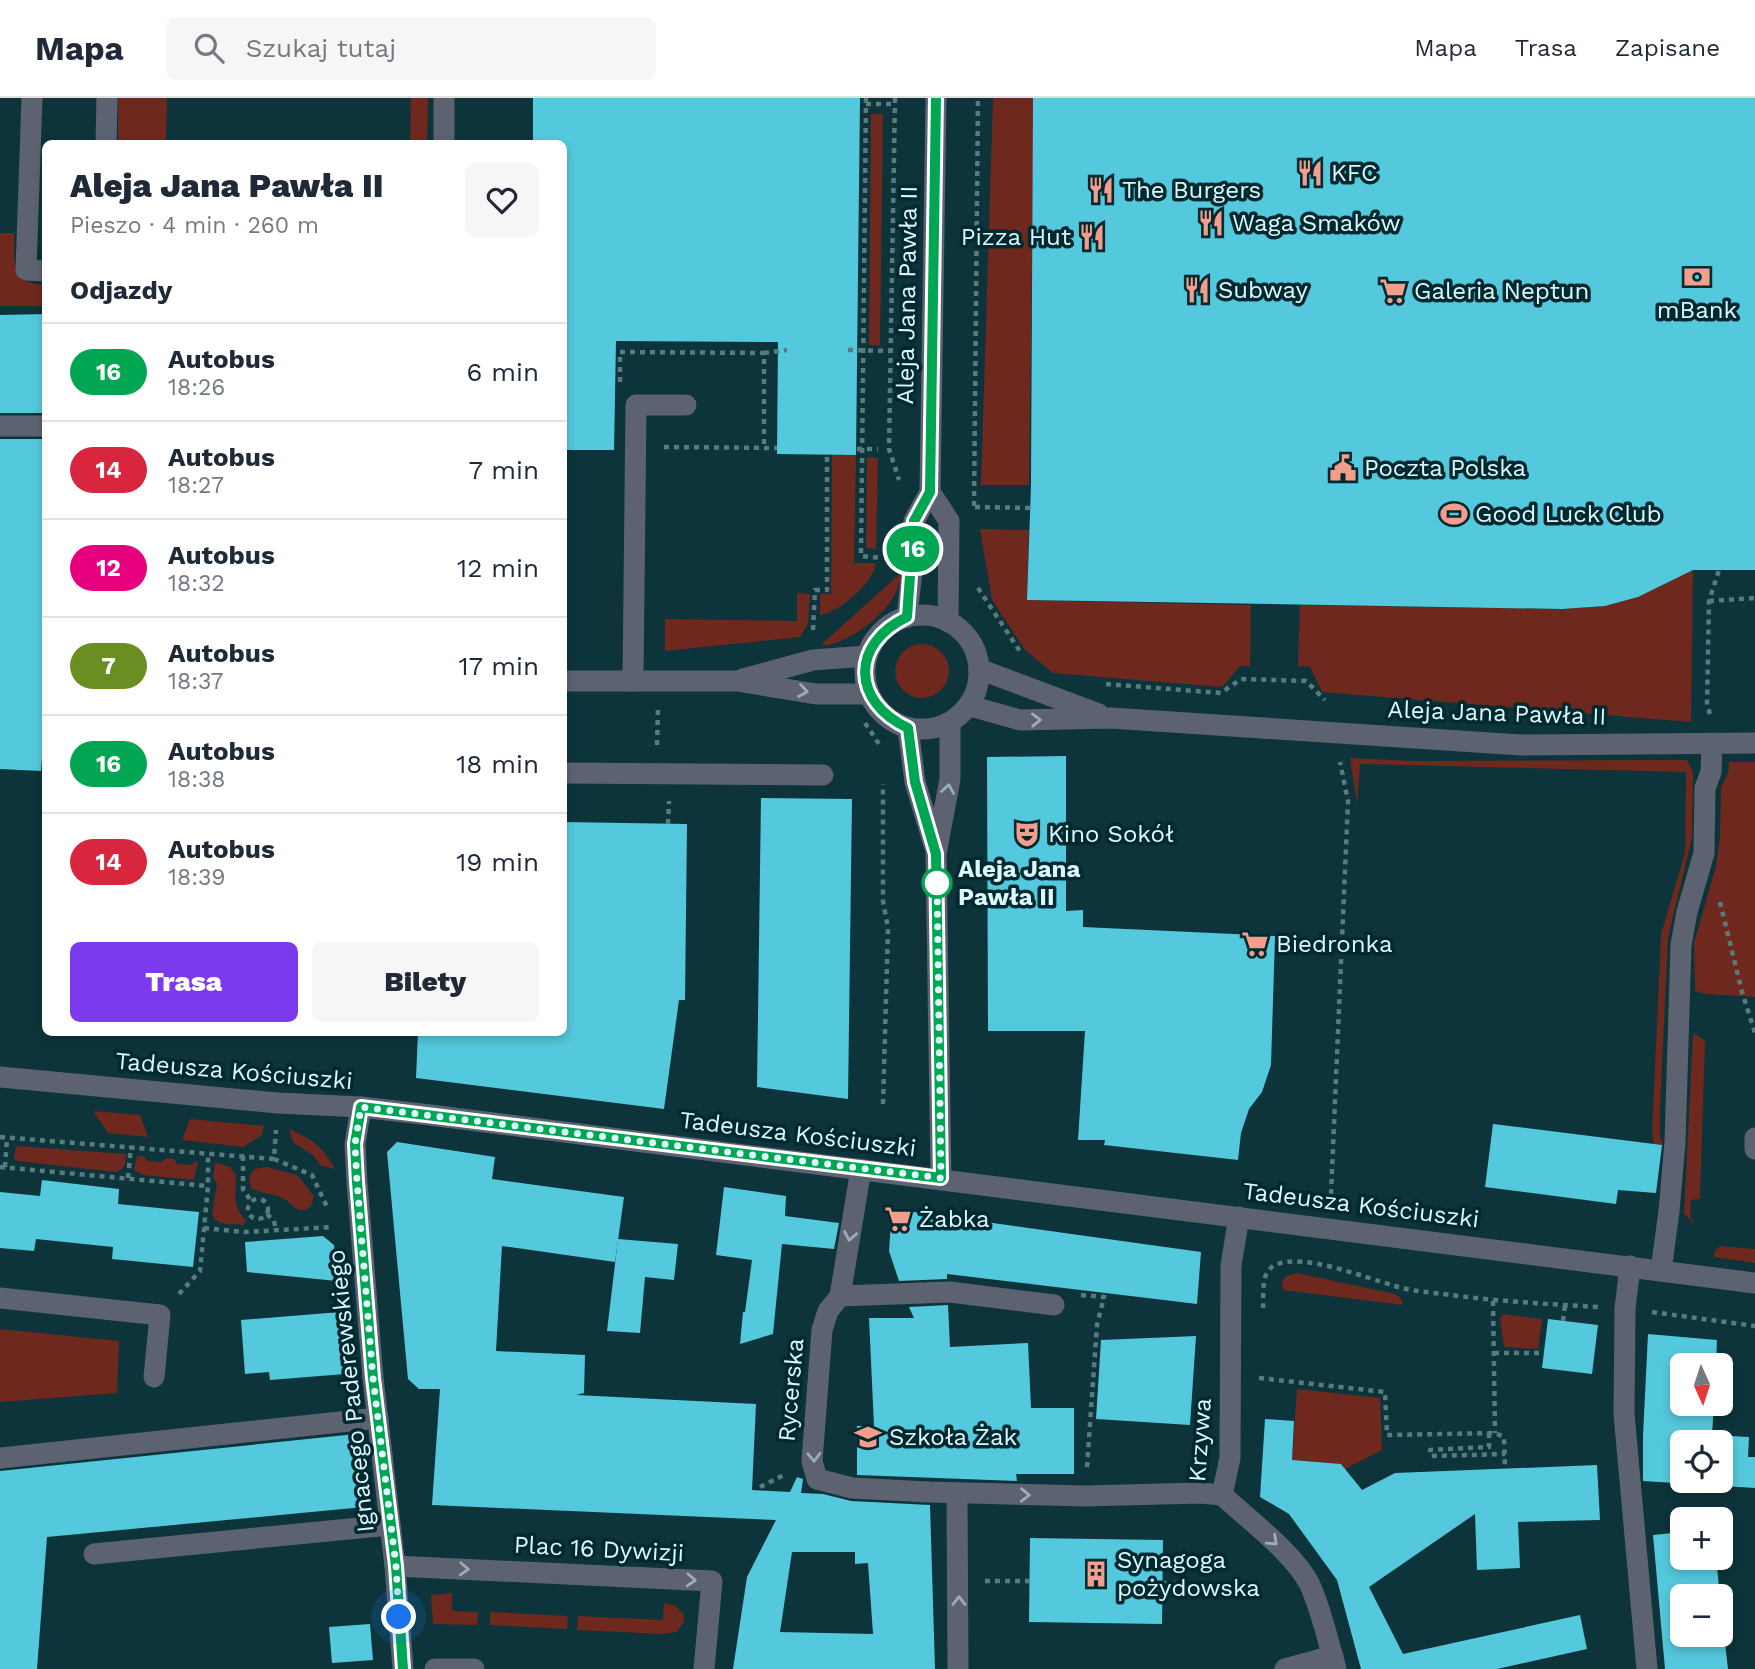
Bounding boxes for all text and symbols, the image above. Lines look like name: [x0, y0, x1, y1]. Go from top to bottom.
search box: [166, 17, 656, 80]
text: Mapa: [35, 29, 124, 68]
icon: search: [190, 29, 228, 67]
text: Szukaj tutaj: [246, 33, 396, 63]
text: Mapa: [1414, 34, 1477, 62]
text: Trasa: [1515, 34, 1577, 62]
text: Zapisane: [1615, 34, 1720, 62]
restaurant icon: KFC: [1295, 158, 1325, 188]
place label: KFC: [1331, 159, 1378, 187]
button: heart: [465, 163, 539, 237]
text: Aleja Jana Pawła II: [70, 166, 384, 205]
restaurant icon: The Burgers: [1086, 175, 1116, 205]
place label: The Burgers: [1122, 176, 1261, 204]
street label: Aleja Jana Pawła II: [891, 185, 923, 405]
restaurant icon: Waga Smaków: [1196, 208, 1226, 238]
place label: Waga Smaków: [1232, 209, 1401, 237]
text: Pieszo · 4 min · 260 m: [70, 212, 319, 239]
restaurant icon: Pizza Hut: [1077, 222, 1107, 252]
place label: Pizza Hut: [961, 223, 1071, 251]
bank icon: mBank: [1682, 262, 1712, 292]
text: Odjazdy: [70, 275, 172, 305]
restaurant icon: Subway: [1182, 275, 1212, 305]
place label: Subway: [1218, 276, 1308, 304]
supermarket icon: Galeria Neptun: [1378, 276, 1408, 306]
place label: Galeria Neptun: [1414, 277, 1589, 305]
place label: mBank: [1657, 296, 1738, 324]
text: Autobus: [168, 344, 275, 374]
text: 6 min: [467, 357, 539, 387]
text: 16: [96, 358, 121, 386]
text: 18:26: [168, 374, 225, 401]
text: Autobus: [168, 442, 275, 472]
public building icon: Poczta Polska: [1328, 453, 1358, 483]
place label: Poczta Polska: [1364, 454, 1526, 482]
text: 7 min: [469, 455, 539, 485]
text: 14: [96, 456, 121, 484]
text: 18:27: [168, 472, 224, 499]
sports icon: Good Luck Club: [1439, 499, 1469, 529]
place label: Good Luck Club: [1475, 500, 1662, 528]
line badge: 16: [881, 526, 944, 572]
text: 16: [900, 535, 926, 563]
text: Autobus: [168, 540, 275, 570]
text: 12 min: [457, 553, 539, 583]
text: 12: [96, 554, 121, 582]
text: 18:32: [168, 570, 225, 597]
text: Autobus: [168, 638, 275, 668]
text: 17 min: [458, 651, 539, 681]
text: 7: [101, 652, 116, 680]
text: 18:37: [168, 668, 223, 695]
one-way arrow: [797, 683, 809, 698]
street label: Aleja Jana Pawła II: [1387, 695, 1607, 731]
one-way arrow: [1031, 712, 1041, 728]
text: Autobus: [168, 736, 275, 766]
text: 18 min: [456, 749, 539, 779]
text: 16: [96, 750, 121, 778]
text: 18:38: [168, 766, 226, 793]
one-way arrow: [940, 783, 955, 795]
theatre icon: Kino Sokół: [1012, 819, 1042, 849]
place label: Kino Sokół: [1048, 820, 1174, 848]
text: Autobus: [168, 834, 275, 864]
text: 19 min: [456, 847, 539, 877]
text: 14: [96, 848, 121, 876]
place label: Aleja Jana Pawła II: [958, 855, 1080, 911]
text: 18:39: [168, 864, 226, 891]
marker: Aleja Jana Pawła II: [922, 868, 952, 898]
supermarket icon: Biedronka: [1240, 929, 1270, 959]
place label: Biedronka: [1276, 930, 1393, 958]
button: Trasa: [70, 942, 298, 1022]
button: Bilety: [312, 942, 539, 1022]
street label: Tadeusza Kościuszki: [114, 1047, 354, 1095]
street label: Tadeusza Kościuszki: [678, 1106, 918, 1162]
street label: Tadeusza Kościuszki: [1241, 1177, 1481, 1233]
supermarket icon: Żabka: [883, 1204, 913, 1234]
place label: Żabka: [919, 1205, 990, 1233]
one-way arrow: [843, 1230, 858, 1242]
street label: Ignacego Paderewskiego: [322, 1248, 380, 1534]
street label: Rycerska: [773, 1337, 809, 1443]
north arrow: [1670, 1353, 1732, 1416]
map controls: [1670, 1353, 1733, 1647]
street label: Krzywa: [1183, 1397, 1217, 1483]
school or university icon: Szkoła Żak: [853, 1422, 883, 1452]
place label: Szkoła Żak: [889, 1423, 1018, 1451]
button: locate: [1670, 1430, 1733, 1493]
one-way arrow: [806, 1452, 821, 1463]
one-way arrow: [1020, 1487, 1031, 1502]
button: +: [1670, 1507, 1733, 1570]
street label: Plac 16 Dywizji: [513, 1531, 685, 1567]
one-way arrow: [1264, 1533, 1277, 1545]
place label: Synagoga pożydowska: [1117, 1546, 1260, 1602]
building icon: Synagoga pożydowska: [1081, 1559, 1111, 1589]
one-way arrow: [458, 1561, 469, 1576]
one-way arrow: [686, 1573, 697, 1588]
button: −: [1670, 1584, 1733, 1647]
one-way arrow: [951, 1595, 967, 1606]
your location: [381, 1599, 416, 1634]

